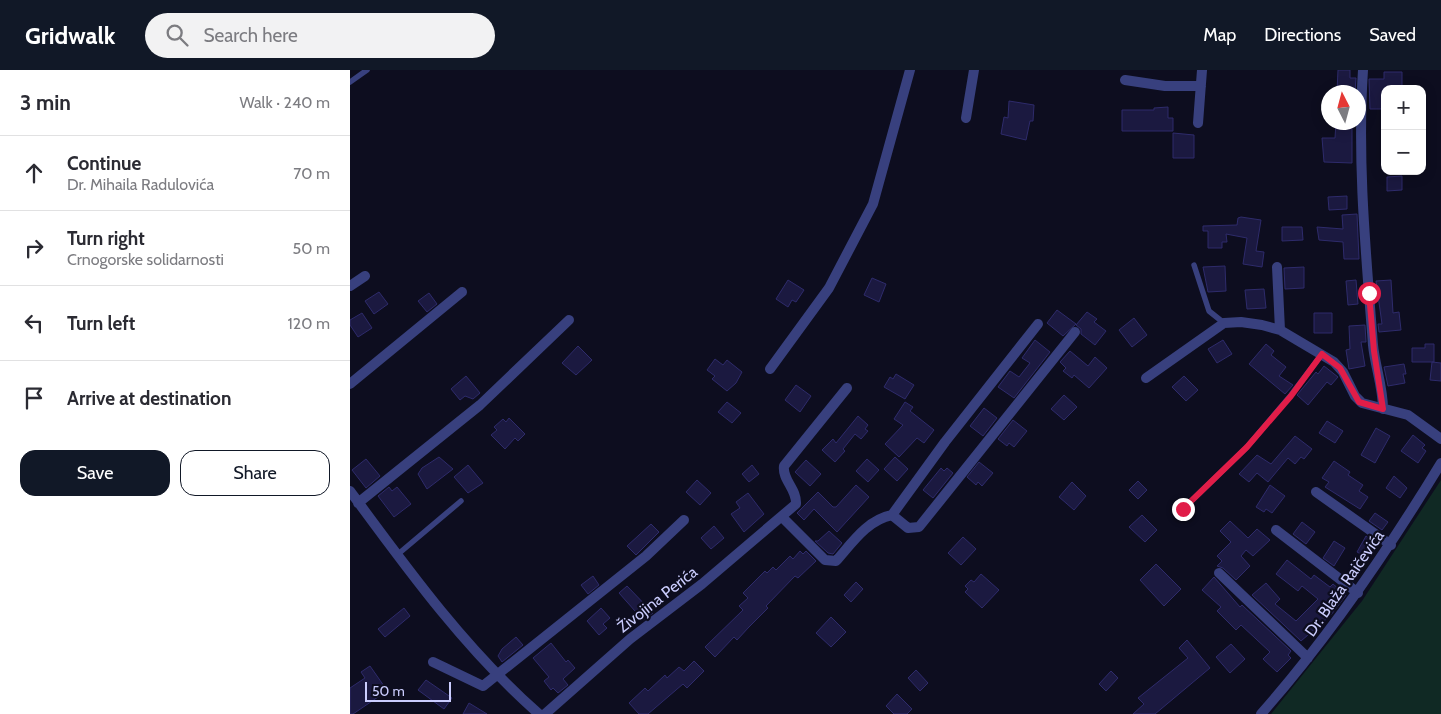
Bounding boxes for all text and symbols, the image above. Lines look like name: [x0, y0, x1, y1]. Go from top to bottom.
search box: [145, 13, 495, 58]
text: Gridwalk: [25, 21, 115, 50]
icon: search: [163, 21, 191, 49]
text: Search here: [203, 24, 298, 47]
text: Map: [1203, 24, 1236, 46]
text: Directions: [1264, 24, 1341, 46]
text: Saved: [1369, 24, 1416, 46]
north arrow: [1321, 85, 1366, 130]
map controls: [1381, 85, 1426, 175]
button: +: [1381, 85, 1426, 130]
text: 3 min: [20, 90, 71, 115]
text: Walk · 240 m: [239, 93, 330, 112]
button: −: [1381, 130, 1426, 175]
text: Continue: [67, 152, 141, 175]
icon: ahead: [20, 159, 48, 187]
text: 70 m: [293, 164, 330, 183]
text: Dr. Mihaila Radulovića: [67, 175, 214, 194]
text: Turn right: [67, 227, 145, 250]
icon: right: [20, 234, 48, 262]
text: 50 m: [293, 239, 330, 258]
text: Crnogorske solidarnosti: [67, 250, 224, 269]
route start: [1358, 282, 1381, 305]
icon: left: [20, 309, 48, 337]
text: Turn left: [67, 312, 135, 335]
text: 120 m: [288, 314, 330, 333]
icon: arrive: [20, 384, 48, 412]
text: Arrive at destination: [67, 387, 231, 410]
button: Save: [20, 450, 170, 496]
button: Share: [180, 450, 330, 496]
route end: [1172, 498, 1195, 521]
street label: Dr. Blaža Raičevića: [1301, 526, 1388, 640]
street label: Živojina Perića: [614, 562, 701, 636]
scale bar: [365, 679, 451, 702]
text: 50 m: [372, 682, 405, 700]

